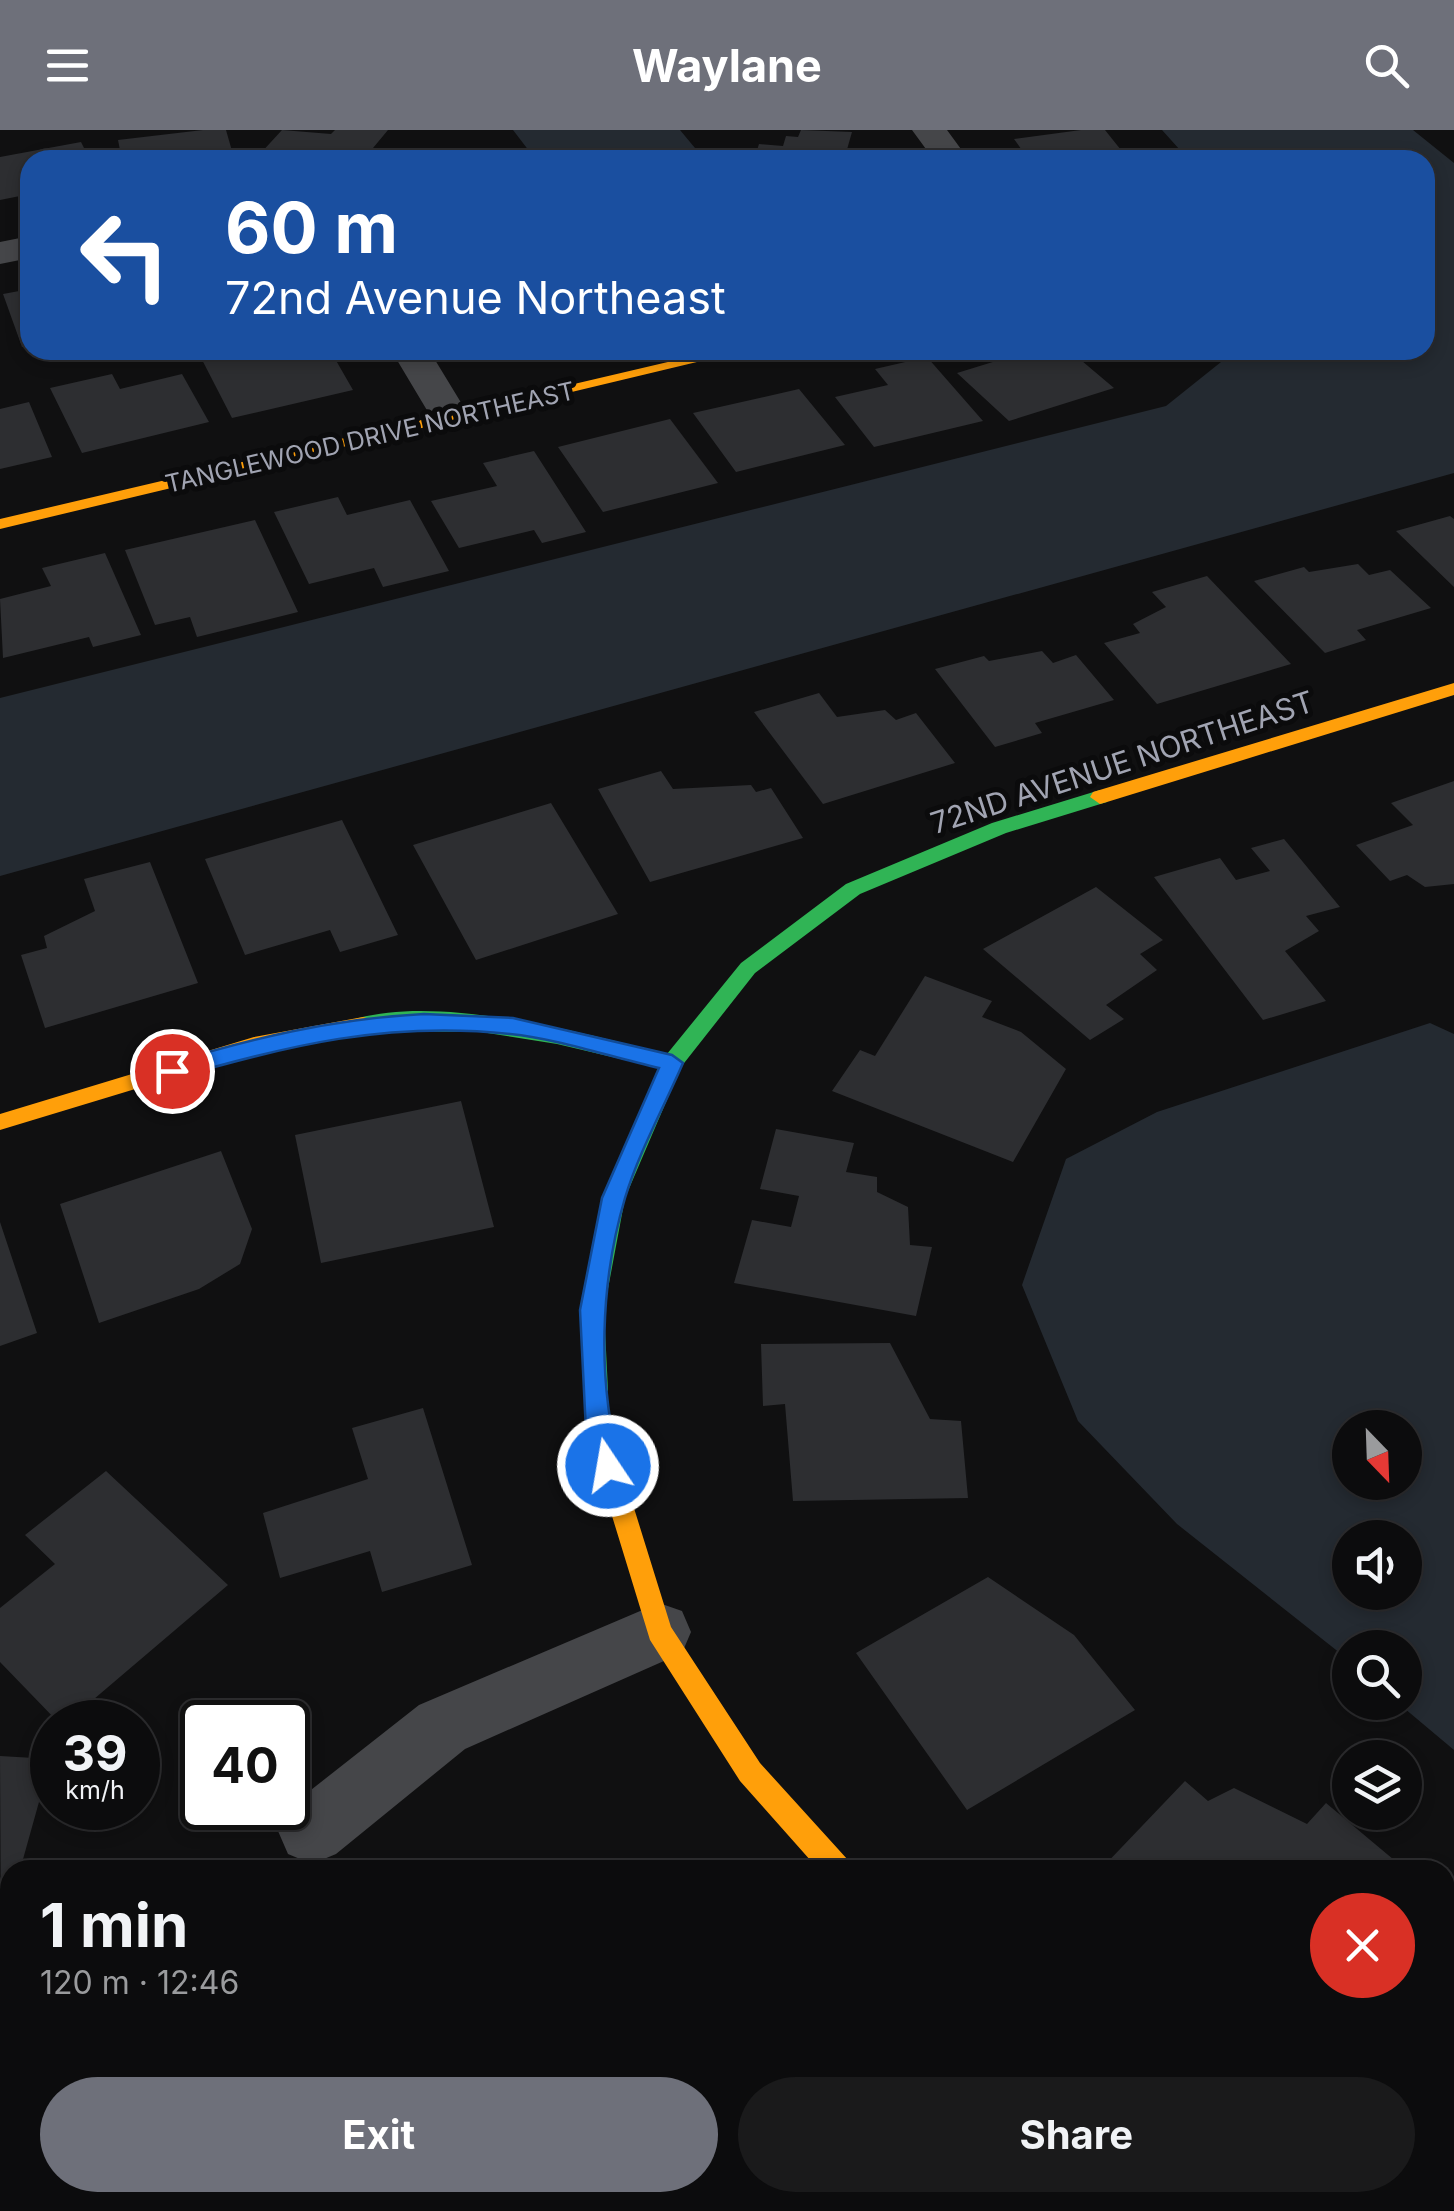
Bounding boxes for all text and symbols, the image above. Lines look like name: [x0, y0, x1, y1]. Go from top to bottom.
icon: menu: [40, 38, 95, 93]
text: Waylane: [632, 38, 822, 93]
icon: search: [1359, 38, 1414, 93]
text: 60 m: [225, 185, 398, 270]
icon: left: [60, 190, 190, 320]
text: 72nd Avenue Northeast: [225, 270, 726, 325]
street label: TANGLEWOOD DRIVE NORTHEAST: [162, 375, 578, 499]
street label: 72ND AVENUE NORTHEAST: [926, 683, 1318, 841]
pin: [130, 1029, 215, 1114]
icon: arrive: [145, 1044, 200, 1099]
north arrow: [1332, 1410, 1422, 1500]
map controls: [1332, 1410, 1422, 1830]
position arrow: [556, 1414, 660, 1518]
button: sound: [1332, 1520, 1422, 1610]
button: search: [1332, 1630, 1422, 1720]
speed limit sign: 40: [180, 1700, 310, 1830]
text: 39: [63, 1723, 127, 1783]
button: layers: [1332, 1740, 1422, 1830]
text: km/h: [65, 1775, 125, 1805]
text: 1 min: [40, 1889, 188, 1961]
button: close: [1310, 1893, 1415, 1998]
text: 120 m · 12:46: [40, 1963, 239, 2002]
button: Exit: [40, 2077, 718, 2192]
button: Share: [738, 2077, 1415, 2192]

